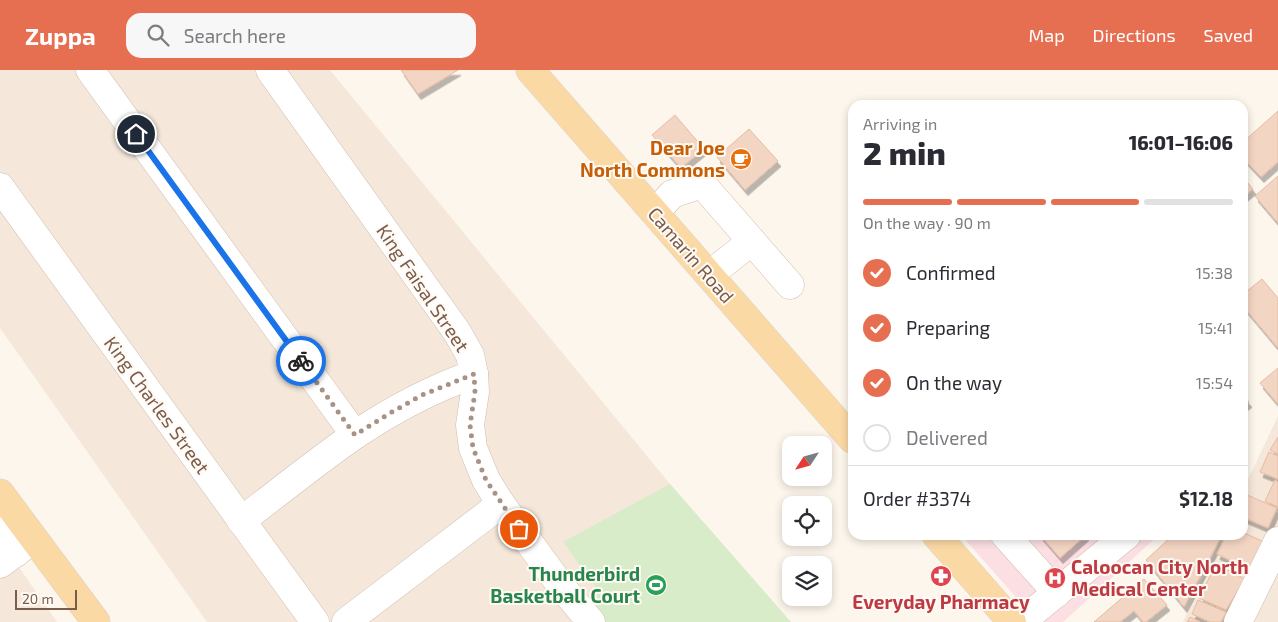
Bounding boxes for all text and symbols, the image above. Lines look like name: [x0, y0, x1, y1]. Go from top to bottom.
search box: [126, 13, 476, 58]
text: Zuppa: [25, 21, 96, 50]
icon: search: [144, 21, 172, 49]
text: Search here: [184, 24, 286, 47]
text: Map: [1028, 24, 1065, 46]
text: Directions: [1093, 24, 1176, 46]
text: Saved: [1204, 24, 1253, 46]
pin: [115, 113, 157, 155]
text: Arriving in: [863, 114, 937, 133]
icon: home: [122, 120, 150, 148]
text: 16:01–16:06: [1129, 131, 1233, 154]
text: 2 min: [863, 133, 946, 171]
place label: Dear Joe North Commons: [580, 136, 725, 181]
cafe icon: Dear Joe North Commons: [729, 147, 753, 171]
street label: Camarin Road: [643, 202, 739, 307]
text: On the way · 90 m: [863, 213, 991, 232]
street label: King Faisal Street: [372, 220, 475, 356]
icon: check: [863, 259, 891, 287]
text: Confirmed: [906, 261, 996, 284]
text: 15:38: [1196, 263, 1233, 282]
icon: check: [863, 314, 891, 342]
text: Preparing: [906, 316, 990, 339]
text: 15:41: [1198, 318, 1233, 337]
street label: King Charles Street: [100, 331, 215, 478]
courier: [276, 336, 326, 386]
icon: bike: [287, 347, 315, 375]
icon: check: [863, 369, 891, 397]
text: On the way: [906, 371, 1002, 394]
text: 15:54: [1196, 373, 1233, 392]
text: Delivered: [906, 426, 988, 449]
north arrow: [782, 436, 832, 486]
map controls: [782, 436, 832, 606]
text: Order #3374: [863, 487, 971, 510]
text: $12.18: [1179, 487, 1233, 510]
button: locate: [782, 496, 832, 546]
pin: [498, 508, 540, 550]
icon: bag: [505, 515, 533, 543]
place label: Caloocan City North Medical Center: [1071, 555, 1249, 600]
button: layers: [782, 556, 832, 606]
place label: Thunderbird Basketball Court: [490, 562, 640, 607]
pharmacy icon: Everyday Pharmacy: [929, 564, 953, 588]
hospital icon: Caloocan City North Medical Center: [1043, 566, 1067, 590]
sports icon: Thunderbird Basketball Court: [644, 573, 668, 597]
scale bar: [15, 587, 78, 610]
text: 20 m: [22, 590, 54, 607]
place label: Everyday Pharmacy: [852, 590, 1030, 614]

